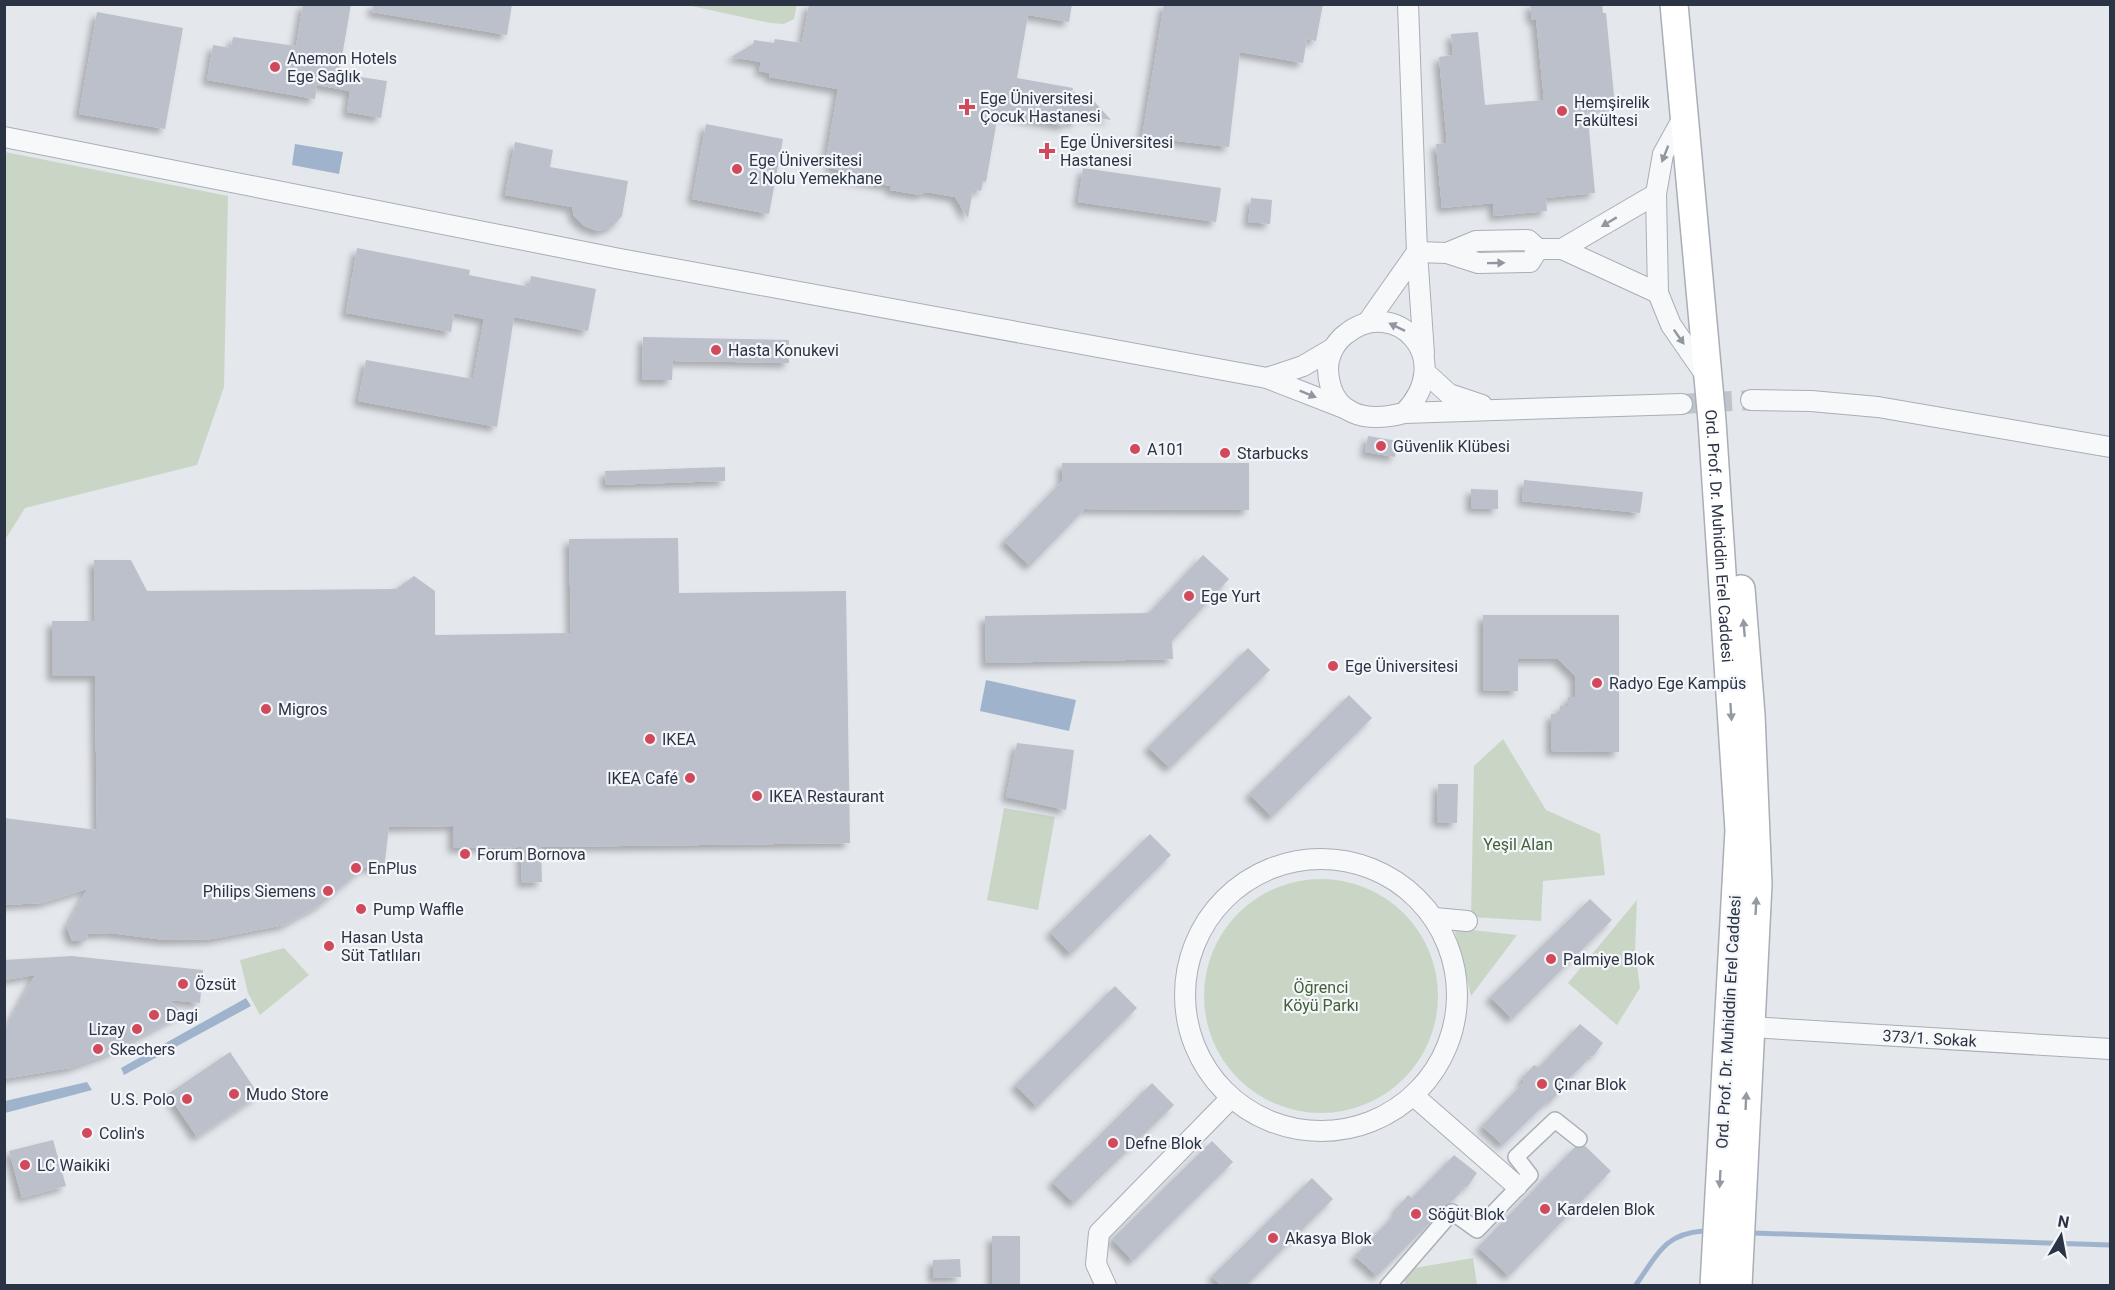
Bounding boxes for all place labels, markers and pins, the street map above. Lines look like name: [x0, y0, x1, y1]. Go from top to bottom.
place label: Anemon Hotels Ege Sağlık: [287, 49, 397, 86]
marker: Anemon Hotels Ege Sağlık: [268, 60, 282, 74]
place label: Ege Üniversitesi Çocuk Hastanesi: [980, 89, 1101, 126]
place label: Hemşirelik Fakültesi: [1574, 93, 1651, 130]
marker: Ege Üniversitesi Çocuk Hastanesi: [958, 98, 976, 116]
marker: Hemşirelik Fakültesi: [1555, 104, 1569, 118]
place label: Ege Üniversitesi Hastanesi: [1060, 133, 1173, 170]
marker: Ege Üniversitesi Hastanesi: [1038, 142, 1056, 160]
place label: Ege Üniversitesi 2 Nolu Yemekhane: [749, 151, 882, 188]
marker: Ege Üniversitesi 2 Nolu Yemekhane: [730, 162, 744, 176]
place label: Hasta Konukevi: [728, 341, 839, 360]
marker: Hasta Konukevi: [709, 343, 723, 357]
place label: Güvenlik Klübesi: [1393, 437, 1510, 456]
marker: Güvenlik Klübesi: [1374, 439, 1388, 453]
place label: A101: [1147, 440, 1184, 459]
marker: A101: [1128, 442, 1142, 456]
place label: Starbucks: [1237, 444, 1308, 463]
marker: Starbucks: [1218, 446, 1232, 460]
place label: Ege Yurt: [1201, 587, 1261, 606]
marker: Ege Yurt: [1182, 589, 1196, 603]
place label: Ege Üniversitesi: [1345, 657, 1458, 676]
marker: Ege Üniversitesi: [1326, 659, 1340, 673]
place label: Radyo Ege Kampüs: [1609, 674, 1746, 693]
marker: Radyo Ege Kampüs: [1590, 676, 1604, 690]
place label: Migros: [278, 700, 328, 719]
marker: Migros: [259, 702, 273, 716]
place label: IKEA: [662, 730, 696, 749]
marker: IKEA: [643, 732, 657, 746]
place label: IKEA Café: [607, 769, 678, 788]
marker: IKEA Café: [683, 771, 697, 785]
place label: IKEA Restaurant: [769, 787, 884, 806]
marker: IKEA Restaurant: [750, 789, 764, 803]
place label: Forum Bornova: [477, 845, 586, 864]
marker: Forum Bornova: [458, 847, 472, 861]
place label: EnPlus: [368, 859, 417, 878]
marker: EnPlus: [349, 861, 363, 875]
place label: Philips Siemens: [203, 882, 316, 901]
marker: Philips Siemens: [321, 884, 335, 898]
place label: Pump Waffle: [373, 900, 464, 919]
marker: Pump Waffle: [354, 902, 368, 916]
place label: Hasan Usta Süt Tatlıları: [341, 928, 423, 965]
marker: Hasan Usta Süt Tatlıları: [322, 939, 336, 953]
place label: Palmiye Blok: [1563, 950, 1655, 969]
marker: Palmiye Blok: [1544, 952, 1558, 966]
place label: Özsüt: [195, 975, 236, 994]
marker: Özsüt: [176, 977, 190, 991]
place label: Dagi: [166, 1006, 198, 1025]
marker: Dagi: [147, 1008, 161, 1022]
place label: Lizay: [88, 1020, 125, 1039]
marker: Lizay: [130, 1022, 144, 1036]
place label: Skechers: [110, 1040, 175, 1059]
marker: Skechers: [91, 1042, 105, 1056]
place label: Çınar Blok: [1554, 1075, 1627, 1094]
marker: Çınar Blok: [1535, 1077, 1549, 1091]
place label: Mudo Store: [246, 1085, 328, 1104]
marker: Mudo Store: [227, 1087, 241, 1101]
place label: U.S. Polo: [111, 1090, 175, 1109]
marker: U.S. Polo: [180, 1092, 194, 1106]
place label: Colin's: [99, 1124, 145, 1143]
marker: Colin's: [80, 1126, 94, 1140]
place label: Defne Blok: [1125, 1134, 1203, 1153]
marker: Defne Blok: [1106, 1136, 1120, 1150]
place label: LC Waikiki: [37, 1156, 110, 1175]
marker: LC Waikiki: [18, 1158, 32, 1172]
place label: Kardelen Blok: [1557, 1200, 1656, 1219]
marker: Kardelen Blok: [1538, 1202, 1552, 1216]
place label: Söğüt Blok: [1428, 1205, 1506, 1224]
marker: Söğüt Blok: [1409, 1207, 1423, 1221]
place label: Akasya Blok: [1285, 1229, 1373, 1248]
marker: Akasya Blok: [1266, 1231, 1280, 1245]

